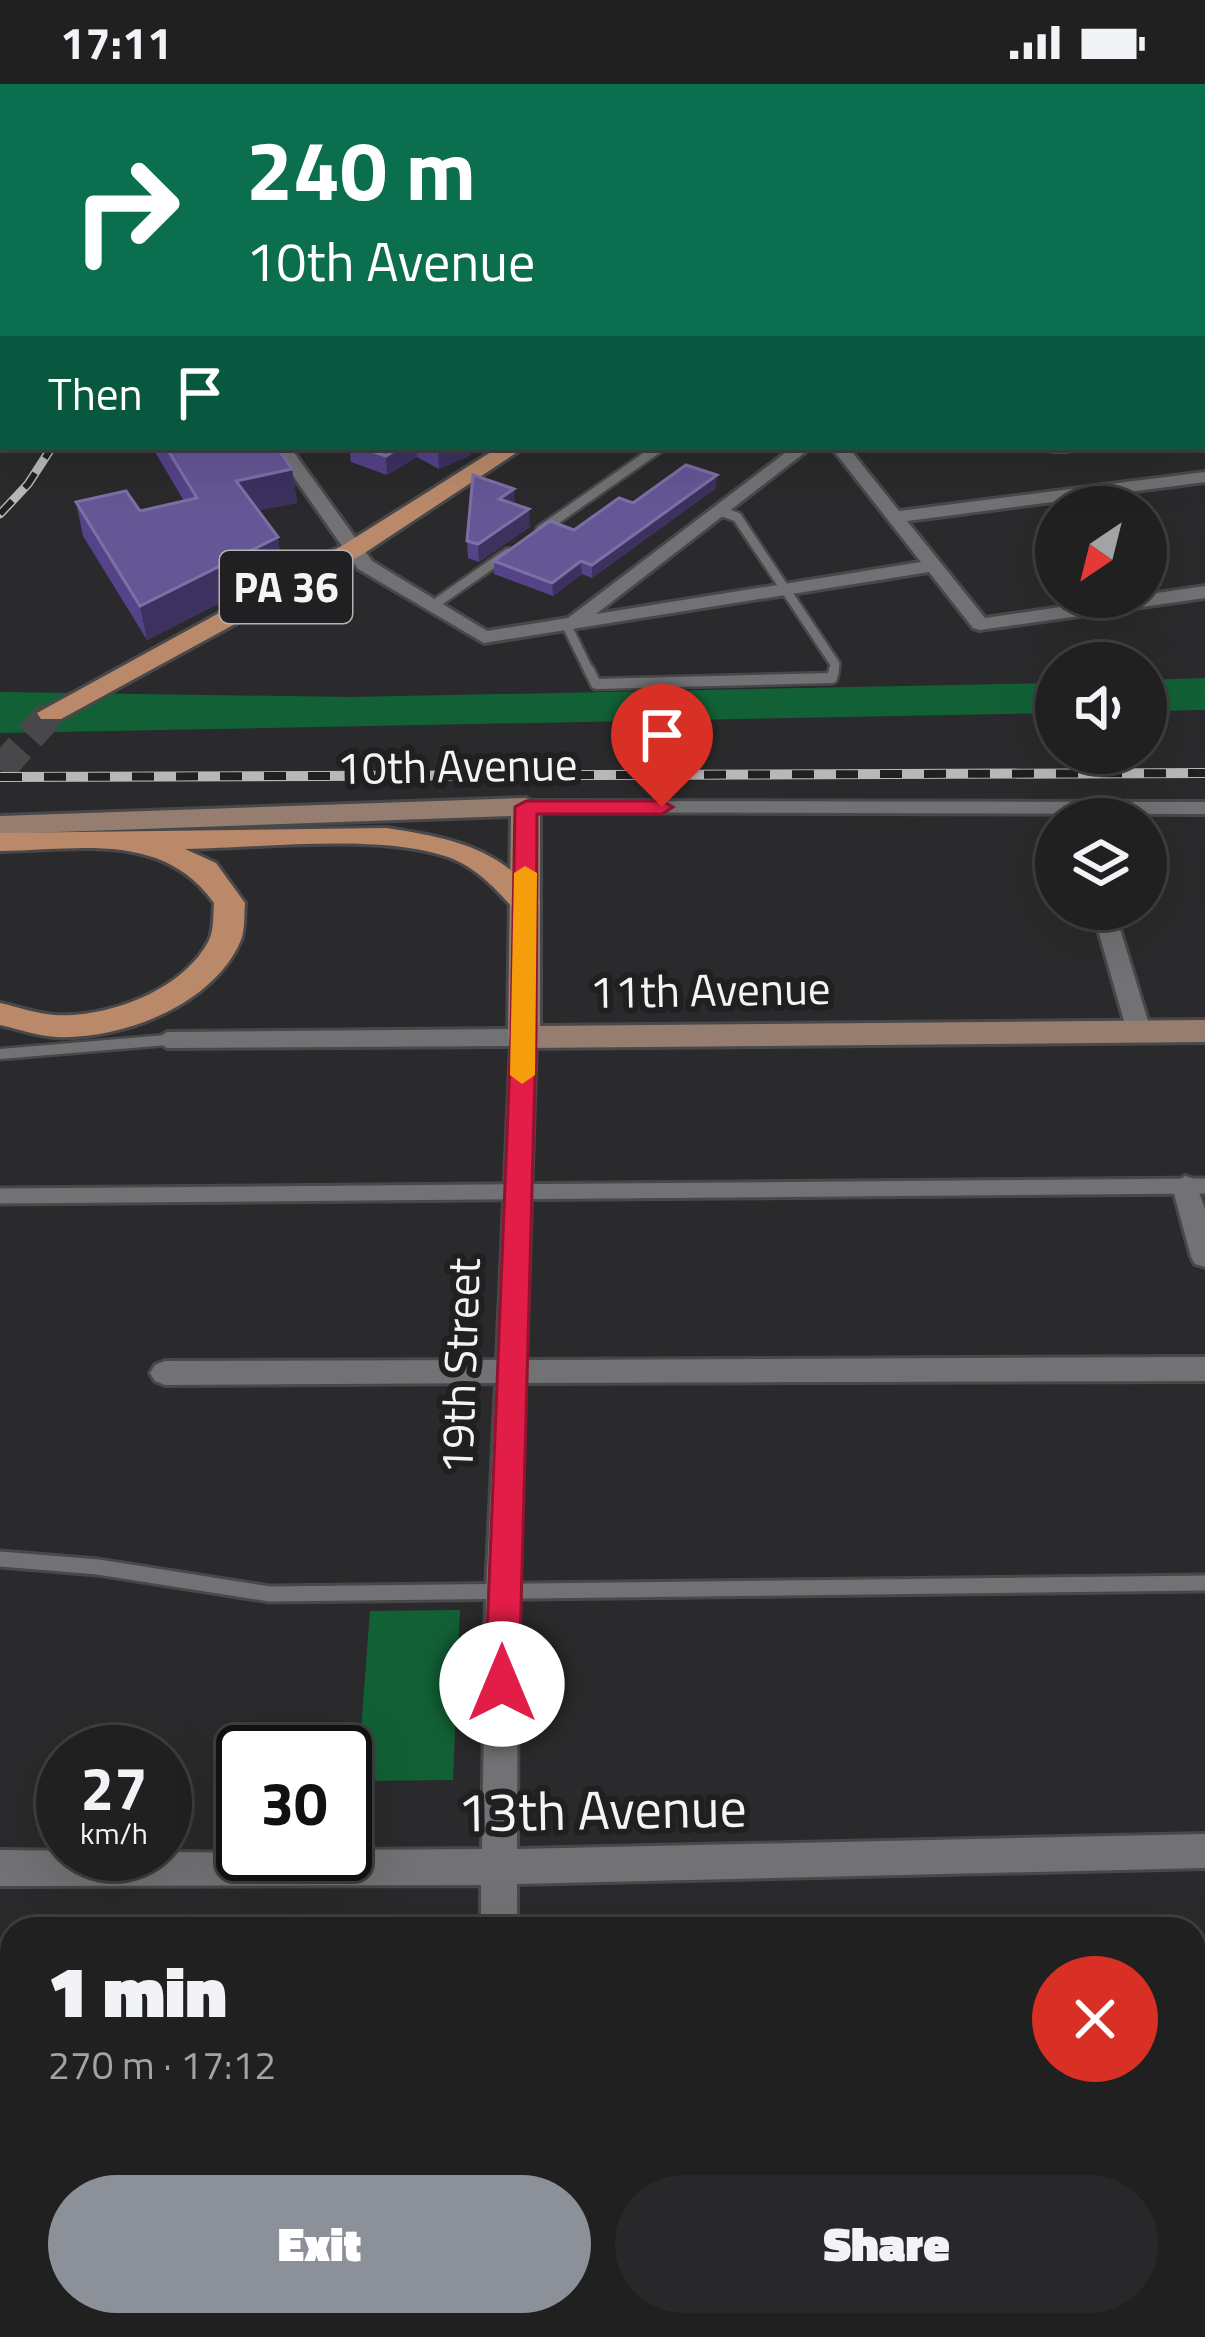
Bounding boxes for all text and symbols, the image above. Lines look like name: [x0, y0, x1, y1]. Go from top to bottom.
text: 17:11: [60, 8, 172, 76]
text: 240 m: [246, 105, 476, 233]
icon: right: [48, 132, 204, 288]
text: 10th Avenue: [246, 220, 535, 302]
text: Then: [48, 359, 143, 427]
icon: arrive: [167, 360, 233, 426]
north arrow: [1035, 486, 1167, 618]
map controls: [1035, 486, 1167, 930]
road number: PA 36: [220, 551, 352, 623]
button: sound: [1035, 642, 1167, 774]
pin: [611, 684, 713, 807]
icon: arrive: [629, 702, 695, 768]
street label: 10th Avenue: [336, 729, 578, 801]
button: layers: [1035, 798, 1167, 930]
street label: 11th Avenue: [589, 953, 831, 1025]
street label: 19th Street: [421, 1257, 497, 1475]
position arrow: [439, 1621, 565, 1747]
speed limit sign: 30: [216, 1725, 372, 1881]
text: 27: [80, 1742, 148, 1833]
street label: 13th Avenue: [457, 1765, 747, 1853]
text: km/h: [80, 1810, 148, 1856]
text: 1 min: [48, 1935, 227, 2045]
button: close: [1032, 1956, 1158, 2082]
text: 270 m · 17:12: [48, 2035, 276, 2094]
button: Exit: [48, 2175, 591, 2313]
button: Share: [615, 2175, 1158, 2313]

